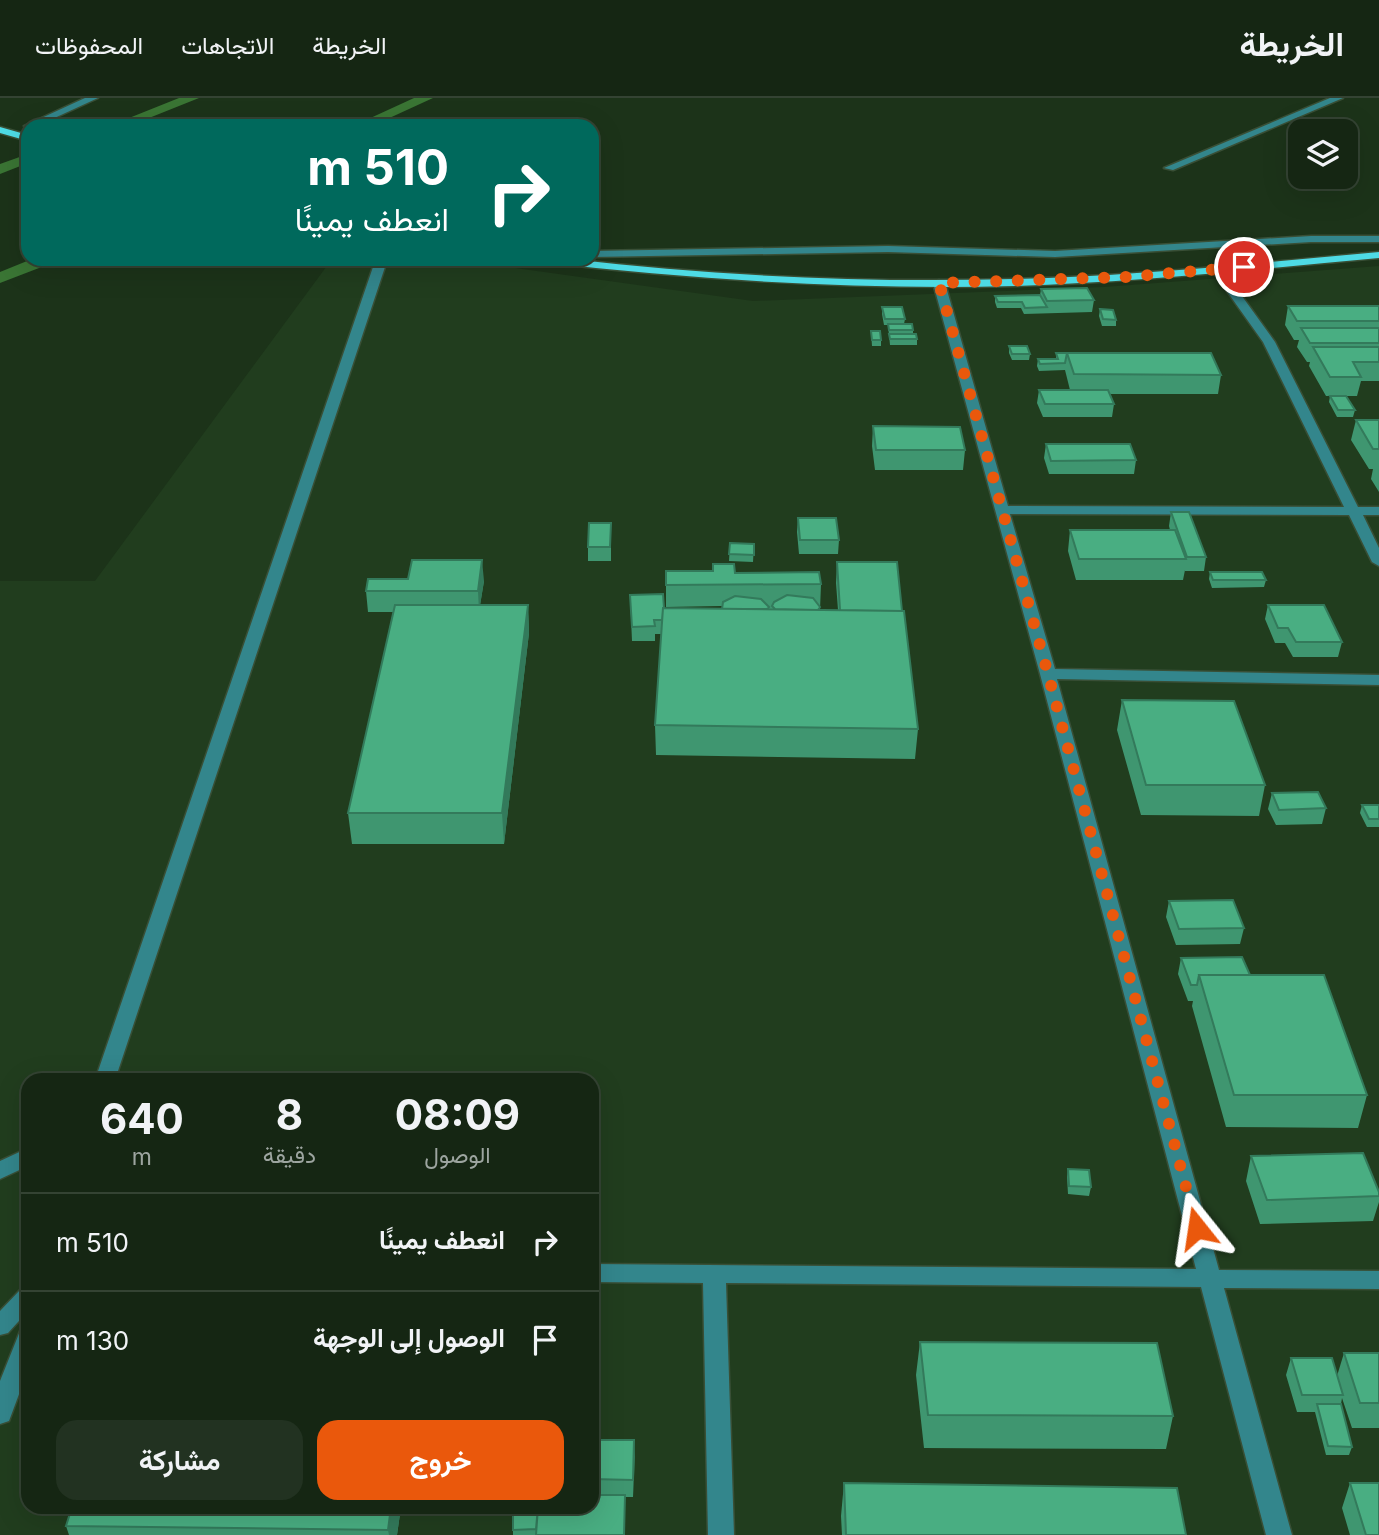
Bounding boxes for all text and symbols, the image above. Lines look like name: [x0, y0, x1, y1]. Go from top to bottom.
text: الخريطة: [1240, 24, 1344, 64]
text: المحفوظات: [35, 31, 143, 60]
text: الاتجاهات: [181, 31, 274, 60]
text: الخريطة: [312, 31, 387, 60]
map controls: [1288, 119, 1358, 189]
button: layers: [1288, 119, 1358, 189]
text: 510 m: [307, 138, 449, 197]
icon: right: [473, 147, 564, 238]
text: انعطف يمينًا: [295, 200, 449, 239]
pin: [1214, 237, 1274, 297]
icon: arrive: [1225, 248, 1263, 286]
text: 8: [276, 1089, 303, 1140]
text: 08:09: [395, 1089, 520, 1140]
text: 640: [100, 1093, 184, 1144]
text: دقيقة: [263, 1141, 316, 1169]
text: الوصول: [424, 1141, 491, 1169]
text: m: [132, 1143, 152, 1171]
position arrow: [1160, 1191, 1234, 1265]
icon: right: [526, 1223, 564, 1261]
text: انعطف يمينًا: [379, 1224, 505, 1255]
text: 510 m: [56, 1227, 129, 1258]
icon: arrive: [526, 1321, 564, 1359]
text: الوصول إلى الوجهة: [313, 1322, 505, 1353]
text: 130 m: [56, 1325, 129, 1356]
button: مشاركة: [56, 1420, 303, 1500]
button: خروج: [317, 1420, 564, 1500]

